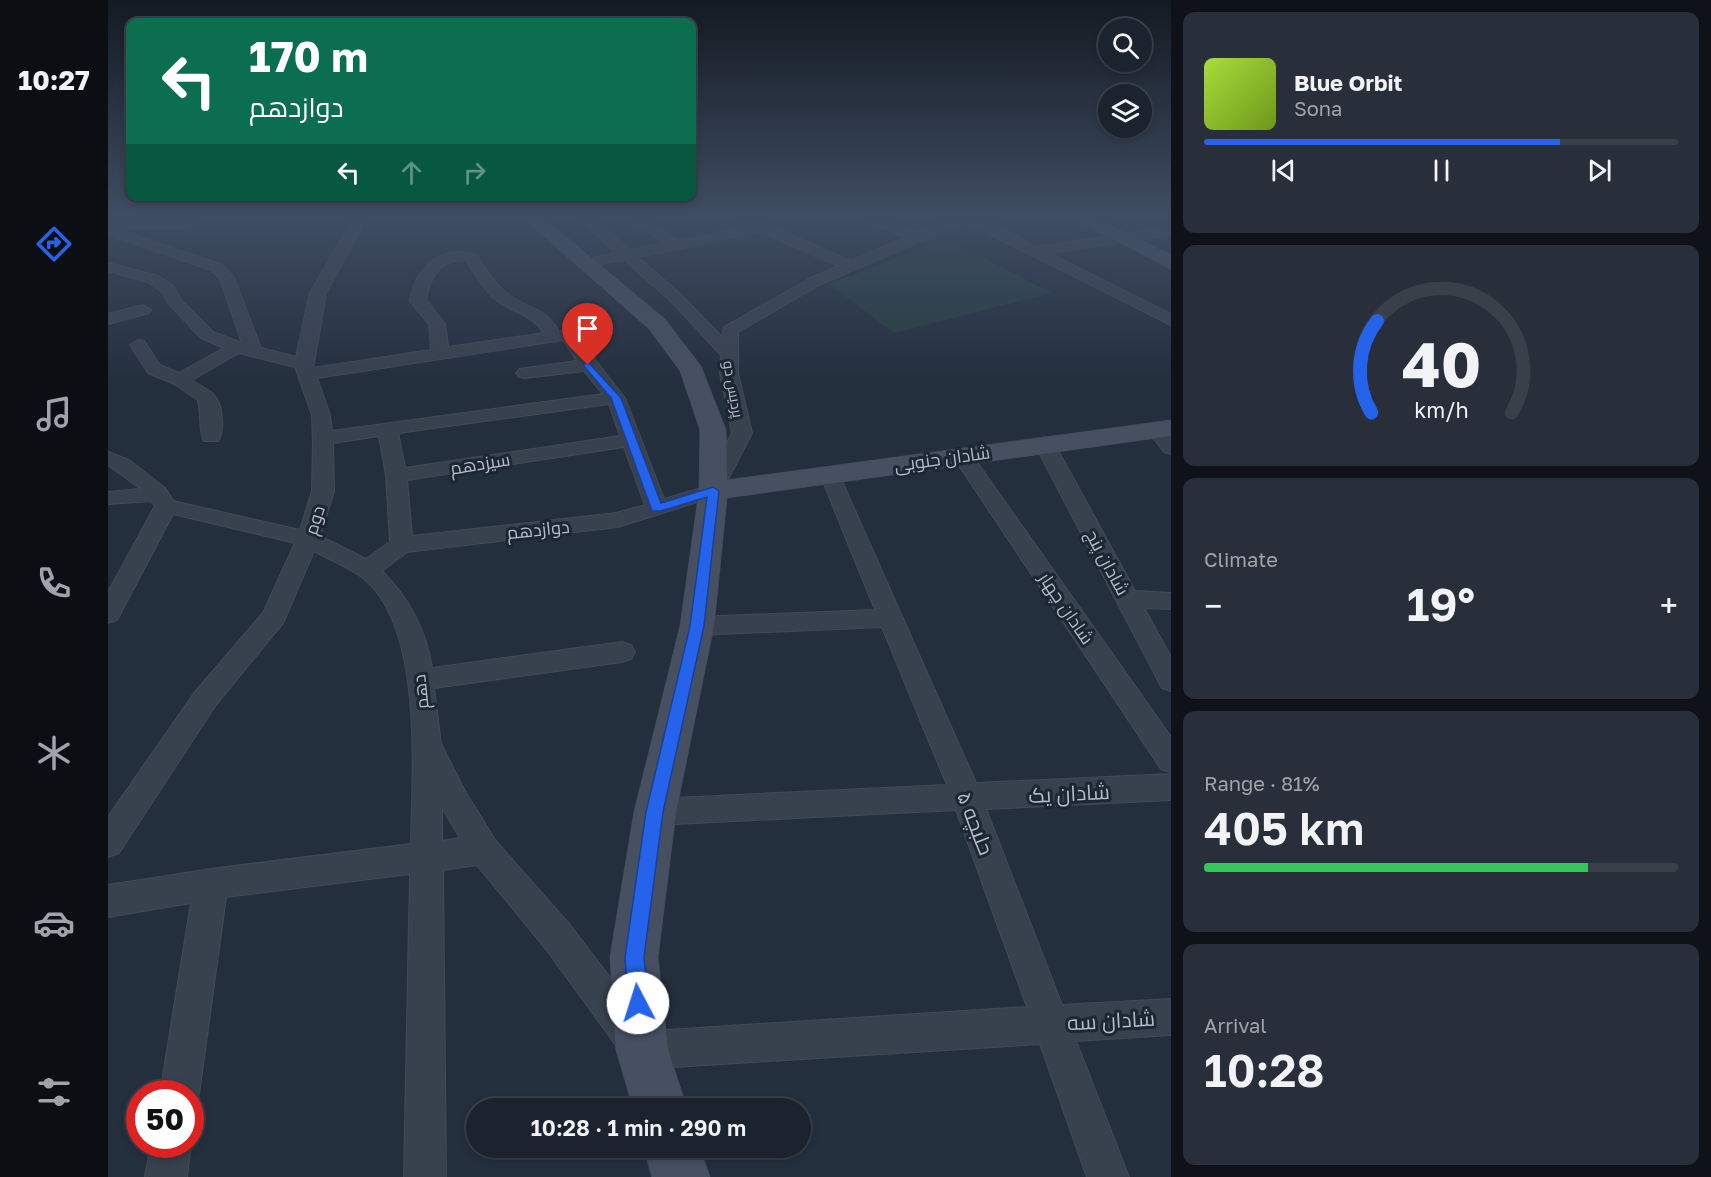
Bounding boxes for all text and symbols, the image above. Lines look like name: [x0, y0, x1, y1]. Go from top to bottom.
map controls: [1098, 18, 1152, 138]
button: search: [1098, 18, 1152, 72]
text: 170 m: [249, 31, 368, 81]
icon: left: [150, 42, 228, 120]
text: 10:27: [18, 64, 90, 96]
text: Blue Orbit: [1294, 69, 1402, 96]
button: layers: [1098, 84, 1152, 138]
text: دوازدهم: [249, 91, 343, 123]
text: Sona: [1294, 96, 1342, 120]
icon: previous: [1267, 154, 1300, 187]
icon: pause: [1425, 154, 1458, 187]
icon: next: [1583, 154, 1616, 187]
icon: left: [332, 156, 365, 189]
icon: ahead: [395, 156, 428, 189]
icon: right: [458, 156, 491, 189]
icon: directions: [33, 223, 75, 265]
pin: [562, 303, 613, 365]
icon: arrive: [571, 312, 604, 345]
text: 40: [1401, 326, 1481, 401]
street label: پردیس دو: [718, 359, 748, 419]
icon: music: [33, 393, 75, 435]
text: km/h: [1414, 397, 1468, 423]
street label: شادان جنوبی: [893, 440, 992, 477]
street label: سیزدهم: [448, 447, 512, 481]
street label: دوم: [299, 503, 331, 538]
street label: دوازدهم: [506, 515, 571, 545]
street label: شادان پنج: [1080, 525, 1135, 600]
text: Climate: [1204, 547, 1278, 571]
icon: phone: [33, 562, 75, 604]
street label: شادان چهار: [1033, 567, 1099, 649]
text: 19°: [1407, 577, 1475, 631]
text: −: [1204, 586, 1222, 625]
text: +: [1660, 586, 1678, 625]
street label: دهم: [407, 673, 435, 710]
icon: climate: [33, 732, 75, 774]
text: Range · 81%: [1204, 771, 1320, 795]
street label: شادان یک: [1028, 778, 1110, 809]
street label: حلبچه ۵: [950, 788, 1000, 859]
text: 405 km: [1204, 801, 1364, 855]
icon: car: [33, 902, 75, 944]
position arrow: [606, 971, 670, 1035]
street label: شادان سه: [1066, 1005, 1156, 1036]
text: Arrival: [1204, 1013, 1267, 1037]
text: 10:28: [1204, 1043, 1325, 1097]
icon: filters: [33, 1071, 75, 1113]
speed limit sign: 50: [126, 1080, 204, 1158]
text: 10:28 · 1 min · 290 m: [531, 1114, 746, 1141]

